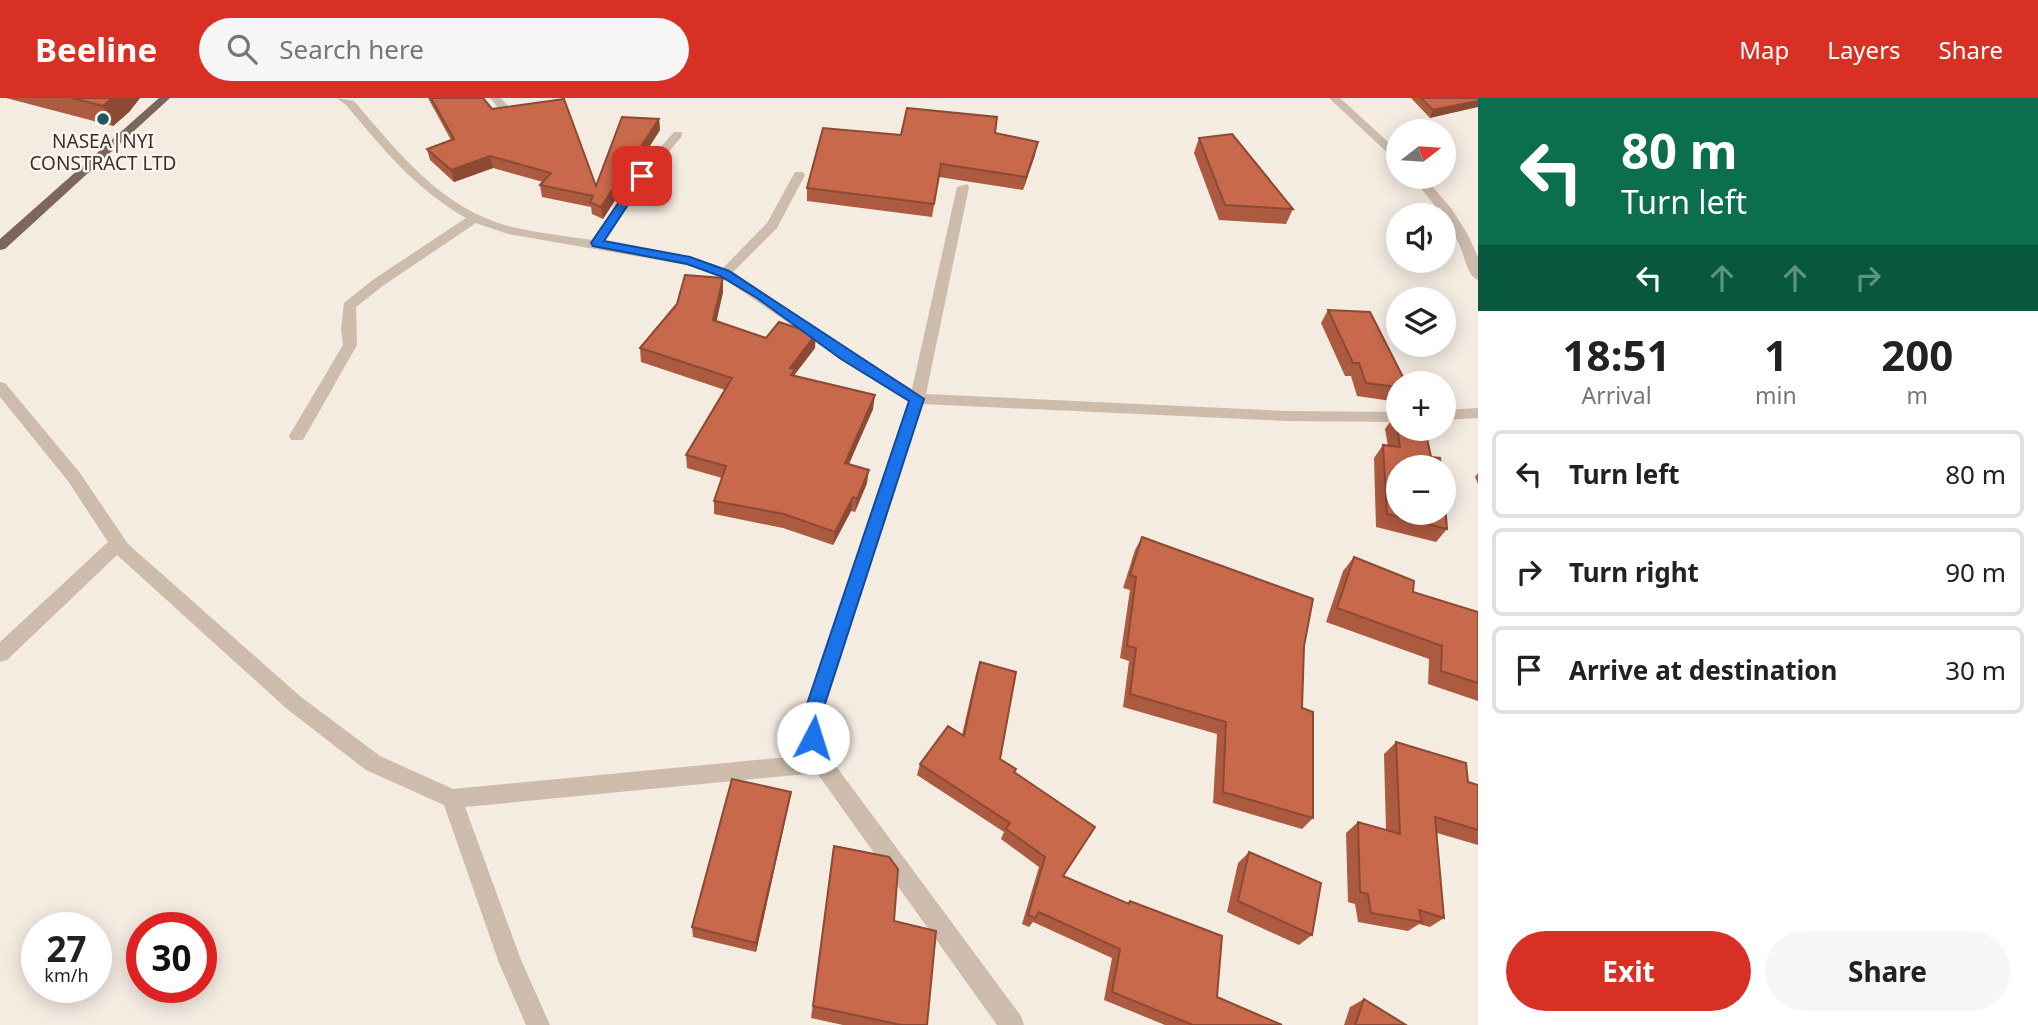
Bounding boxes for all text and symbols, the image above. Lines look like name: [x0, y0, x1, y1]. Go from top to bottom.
search box: [199, 18, 689, 81]
text: Beeline: [35, 27, 157, 72]
icon: search: [223, 30, 261, 68]
text: Search here: [279, 31, 424, 67]
text: Map: [1739, 33, 1789, 66]
text: Layers: [1827, 33, 1901, 66]
text: Share: [1939, 33, 2003, 66]
marker: NASEA|NYI CONSTRACT LTD: [95, 111, 111, 127]
text: 80 m: [1621, 117, 1738, 183]
north arrow: [1386, 119, 1456, 189]
map controls: [1386, 119, 1456, 525]
icon: left: [1506, 126, 1597, 217]
place label: NASEA|NYI CONSTRACT LTD: [29, 128, 177, 176]
pin: [612, 146, 672, 206]
icon: arrive: [623, 157, 661, 195]
text: Turn left: [1621, 180, 1747, 223]
button: sound: [1386, 203, 1456, 273]
icon: left: [1630, 259, 1668, 297]
icon: ahead: [1703, 259, 1741, 297]
icon: ahead: [1776, 259, 1814, 297]
icon: right: [1849, 259, 1887, 297]
button: layers: [1386, 287, 1456, 357]
text: 18:51: [1563, 326, 1670, 383]
text: 1: [1764, 326, 1788, 383]
text: 200: [1881, 326, 1953, 383]
button: +: [1386, 371, 1456, 441]
text: Arrival: [1581, 379, 1652, 411]
text: min: [1755, 379, 1797, 411]
text: m: [1907, 379, 1928, 411]
button: −: [1386, 455, 1456, 525]
icon: left: [1510, 455, 1548, 493]
text: Turn left: [1569, 456, 1680, 492]
text: 80 m: [1945, 456, 2006, 492]
icon: right: [1510, 553, 1548, 591]
text: Turn right: [1569, 554, 1699, 590]
text: 90 m: [1945, 554, 2006, 590]
icon: arrive: [1510, 651, 1548, 689]
text: Arrive at destination: [1569, 652, 1838, 688]
text: 30 m: [1945, 652, 2006, 688]
position arrow: [776, 701, 850, 775]
speed limit sign: 30: [126, 912, 217, 1003]
text: 27: [46, 925, 87, 972]
button: Exit: [1506, 931, 1751, 1011]
button: Share: [1765, 931, 2010, 1011]
text: km/h: [44, 963, 89, 987]

